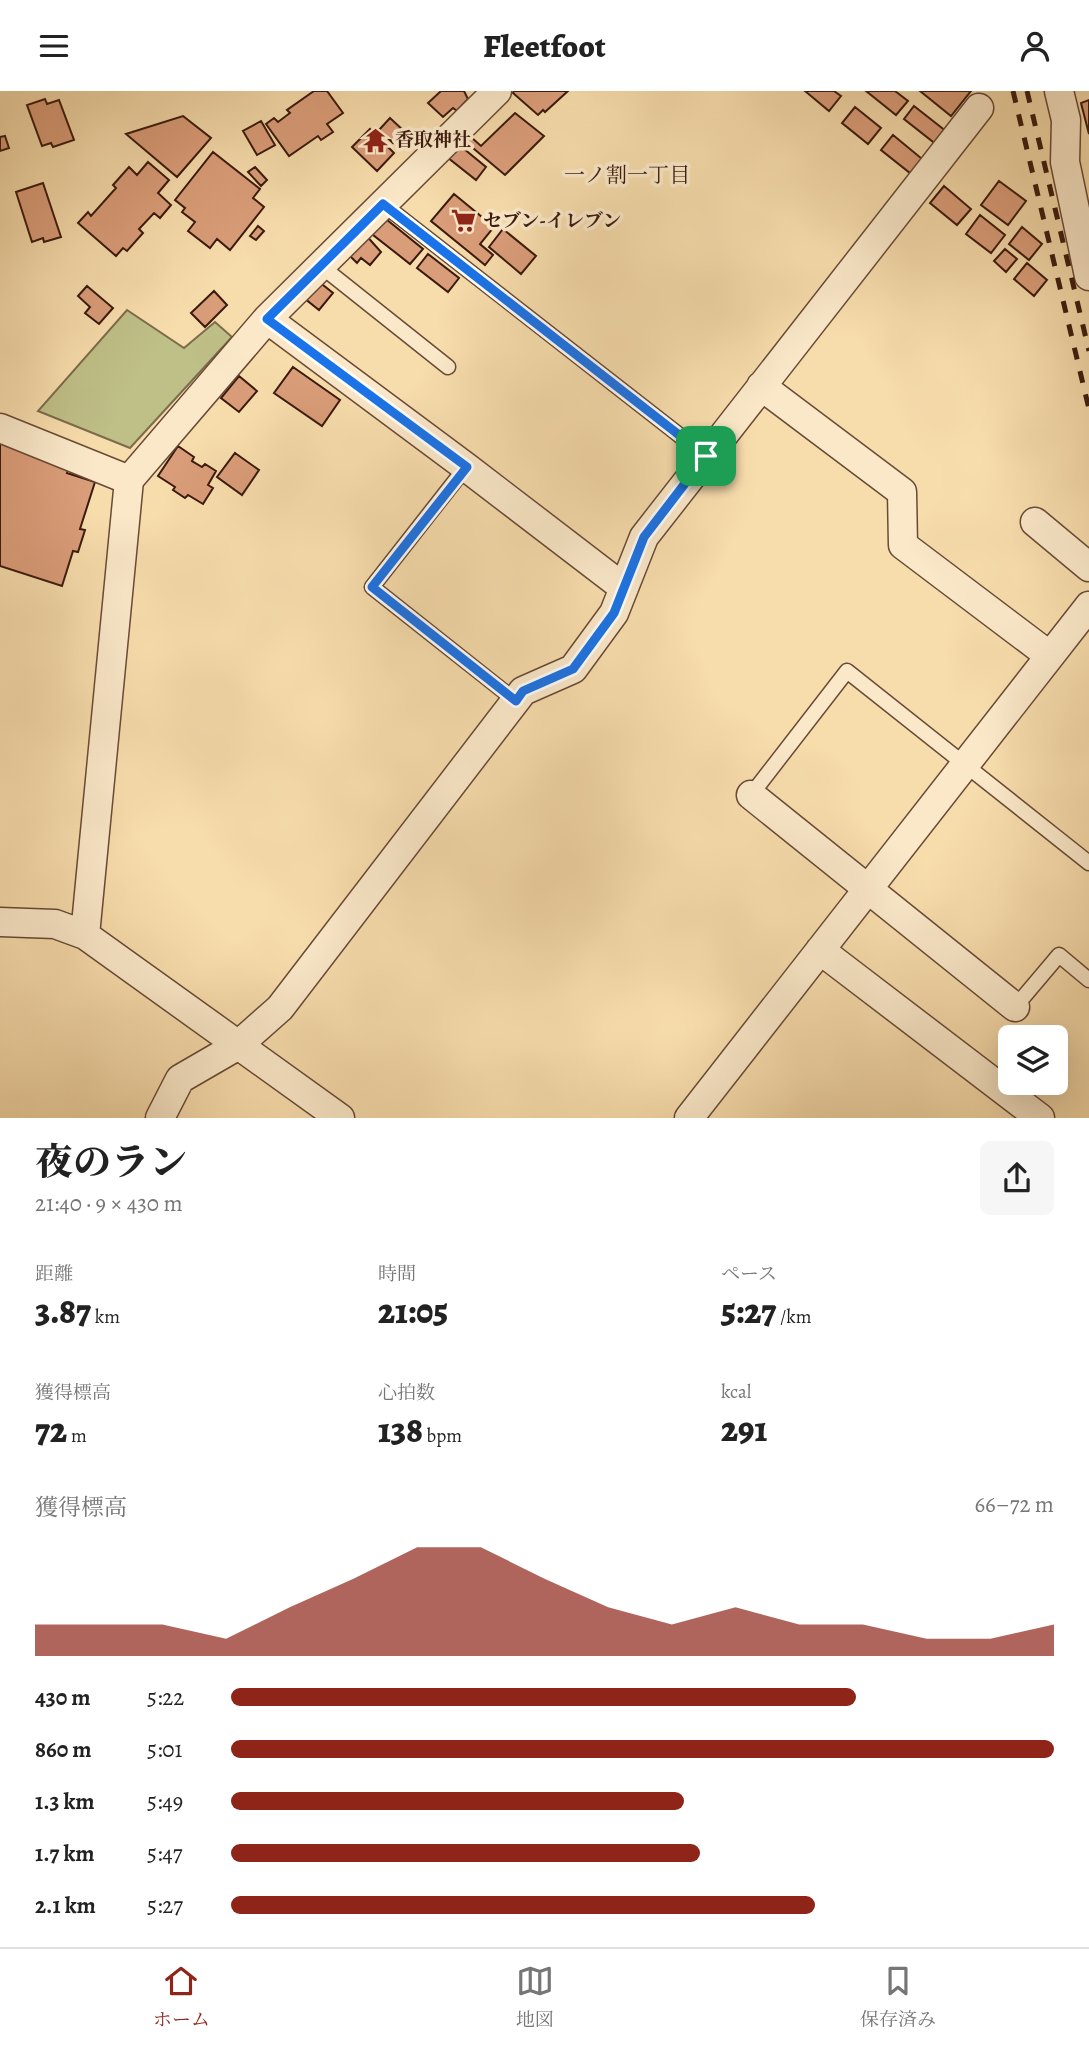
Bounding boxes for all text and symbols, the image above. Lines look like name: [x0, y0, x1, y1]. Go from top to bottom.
text: Fleetfoot: [483, 24, 606, 68]
icon: menu: [35, 27, 73, 65]
icon: person: [1016, 27, 1054, 65]
temple icon: 香取神社: [361, 126, 389, 154]
place label: 香取神社: [395, 127, 471, 153]
district label: 一ノ割一丁目: [564, 161, 690, 189]
supermarket icon: セブン-イレブン: [449, 207, 477, 235]
place label: セブン-イレブン: [483, 208, 621, 234]
pin: [676, 426, 736, 486]
icon: arrive: [687, 437, 725, 475]
map controls: [998, 1025, 1068, 1095]
button: layers: [998, 1025, 1068, 1095]
text: 夜のラン: [35, 1136, 187, 1188]
button: share: [980, 1141, 1054, 1215]
text: 21:40 · 9 × 430 m: [35, 1188, 183, 1219]
text: 距離: [35, 1261, 73, 1287]
text: 時間: [378, 1261, 416, 1287]
text: ペース: [721, 1261, 777, 1287]
text: 3.87: [35, 1287, 91, 1335]
text: 21:05: [378, 1287, 448, 1335]
text: 5:27: [721, 1287, 776, 1335]
text: km: [91, 1304, 120, 1330]
text: /km: [776, 1304, 812, 1330]
text: kcal: [721, 1379, 751, 1405]
text: 獲得標高: [35, 1380, 111, 1406]
text: 心拍数: [378, 1380, 435, 1406]
text: 291: [721, 1405, 767, 1453]
text: 72: [35, 1406, 67, 1454]
text: 138: [378, 1406, 423, 1454]
text: m: [67, 1423, 87, 1449]
text: bpm: [423, 1423, 462, 1449]
text: 66–72 m: [974, 1489, 1054, 1520]
text: 獲得標高: [35, 1492, 127, 1523]
text: 430 m: [35, 1682, 91, 1713]
text: 5:22: [147, 1682, 184, 1713]
text: 860 m: [35, 1734, 92, 1765]
text: 5:01: [147, 1734, 183, 1765]
text: 1.3 km: [35, 1786, 95, 1817]
text: 5:49: [147, 1786, 183, 1817]
text: 1.7 km: [35, 1838, 95, 1869]
text: 5:47: [147, 1838, 182, 1869]
text: 2.1 km: [35, 1890, 96, 1921]
text: 5:27: [147, 1890, 183, 1921]
tab: ホーム: [153, 1962, 210, 2033]
tab: 地図: [516, 1962, 554, 2033]
tab: 保存済み: [860, 1962, 936, 2033]

